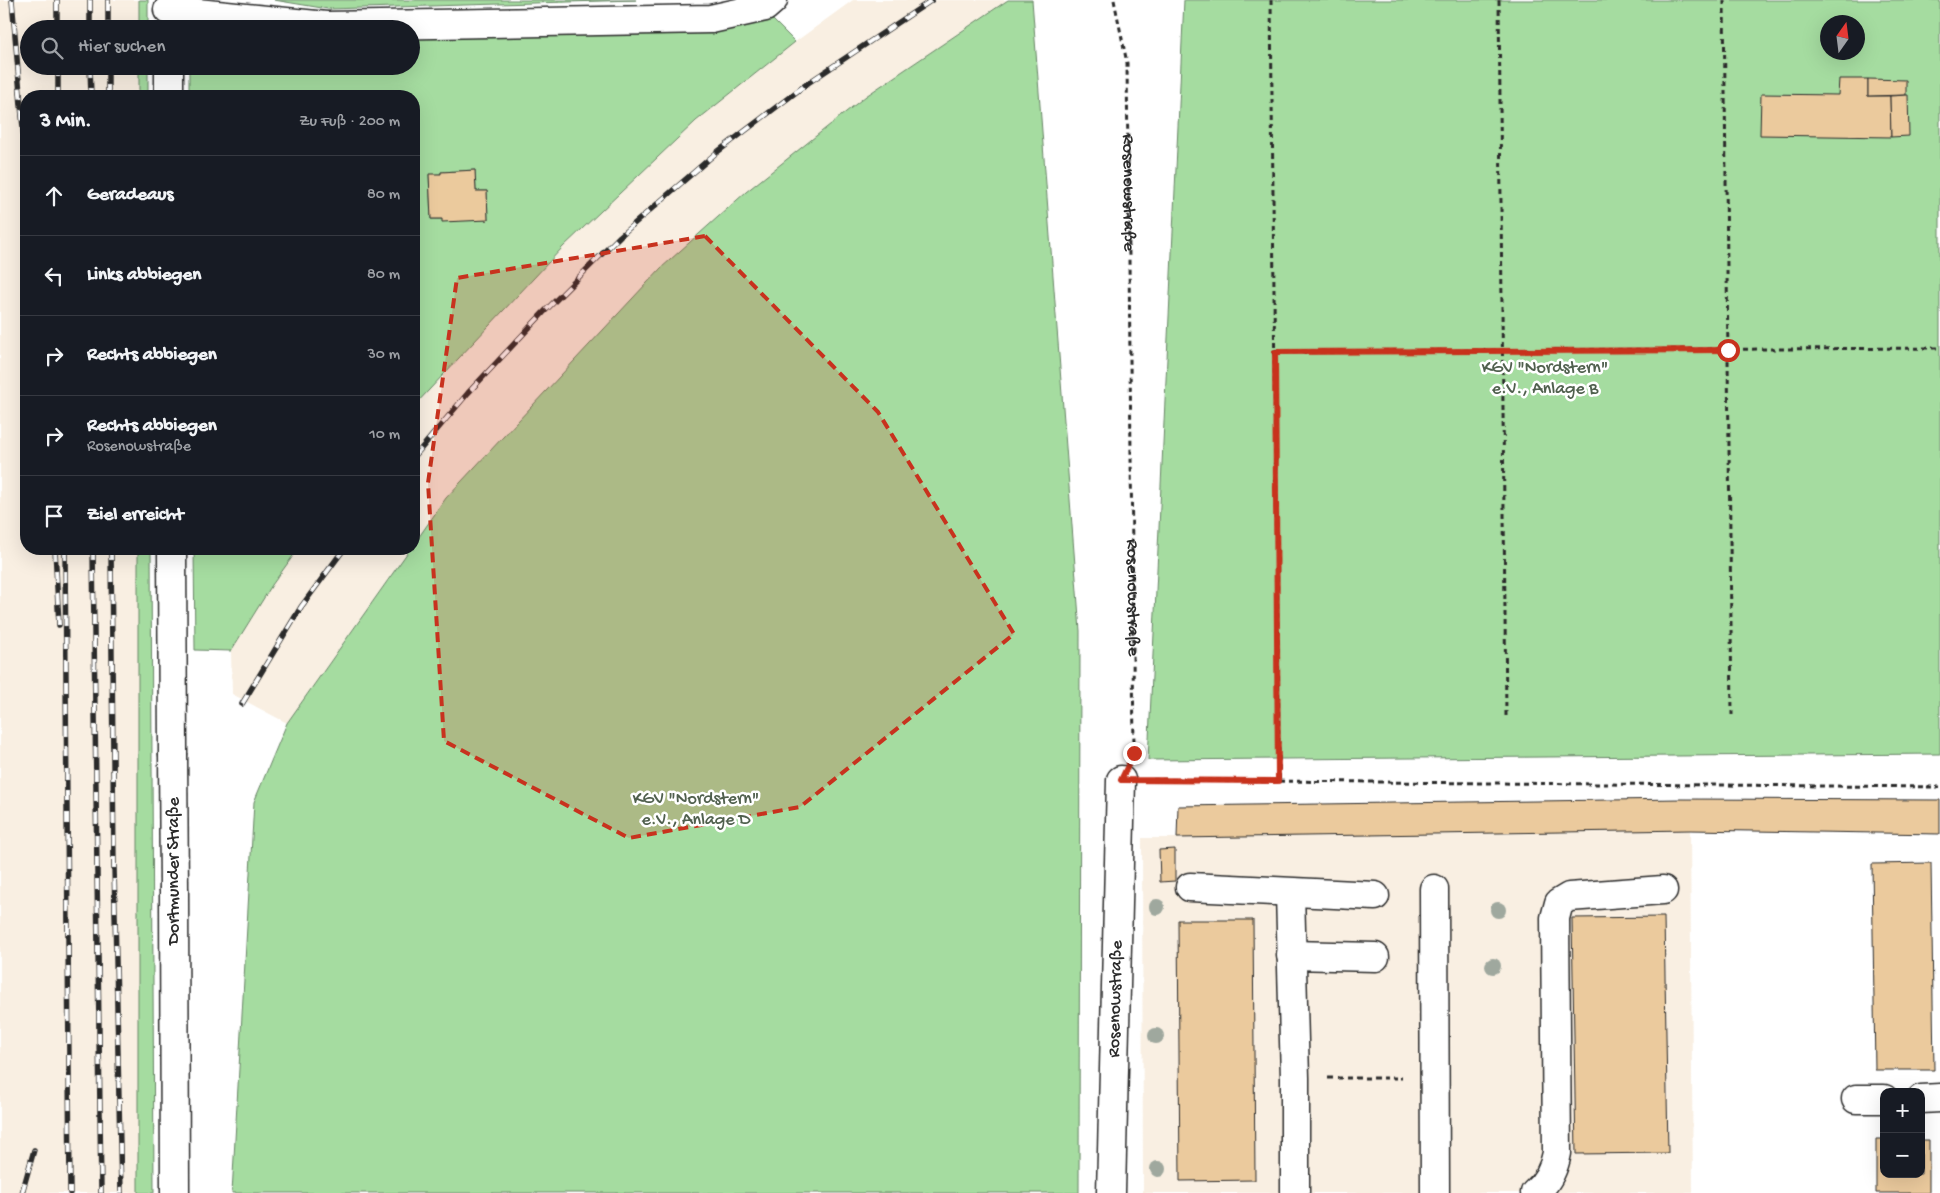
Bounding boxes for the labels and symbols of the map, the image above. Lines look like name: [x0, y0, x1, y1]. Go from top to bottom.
north arrow: [1820, 15, 1865, 60]
street label: Rosenowstraße: [1117, 134, 1139, 252]
route start: [1717, 339, 1740, 362]
park label: KGV "Nordstern" e.V., Anlage B: [1482, 358, 1608, 400]
street label: Rosenowstraße: [1121, 539, 1144, 657]
route end: [1123, 742, 1146, 765]
park label: KGV "Nordstern" e.V., Anlage D: [633, 789, 759, 831]
street label: Dortmunder Straße: [164, 797, 185, 946]
street label: Rosenowstraße: [1104, 940, 1128, 1058]

